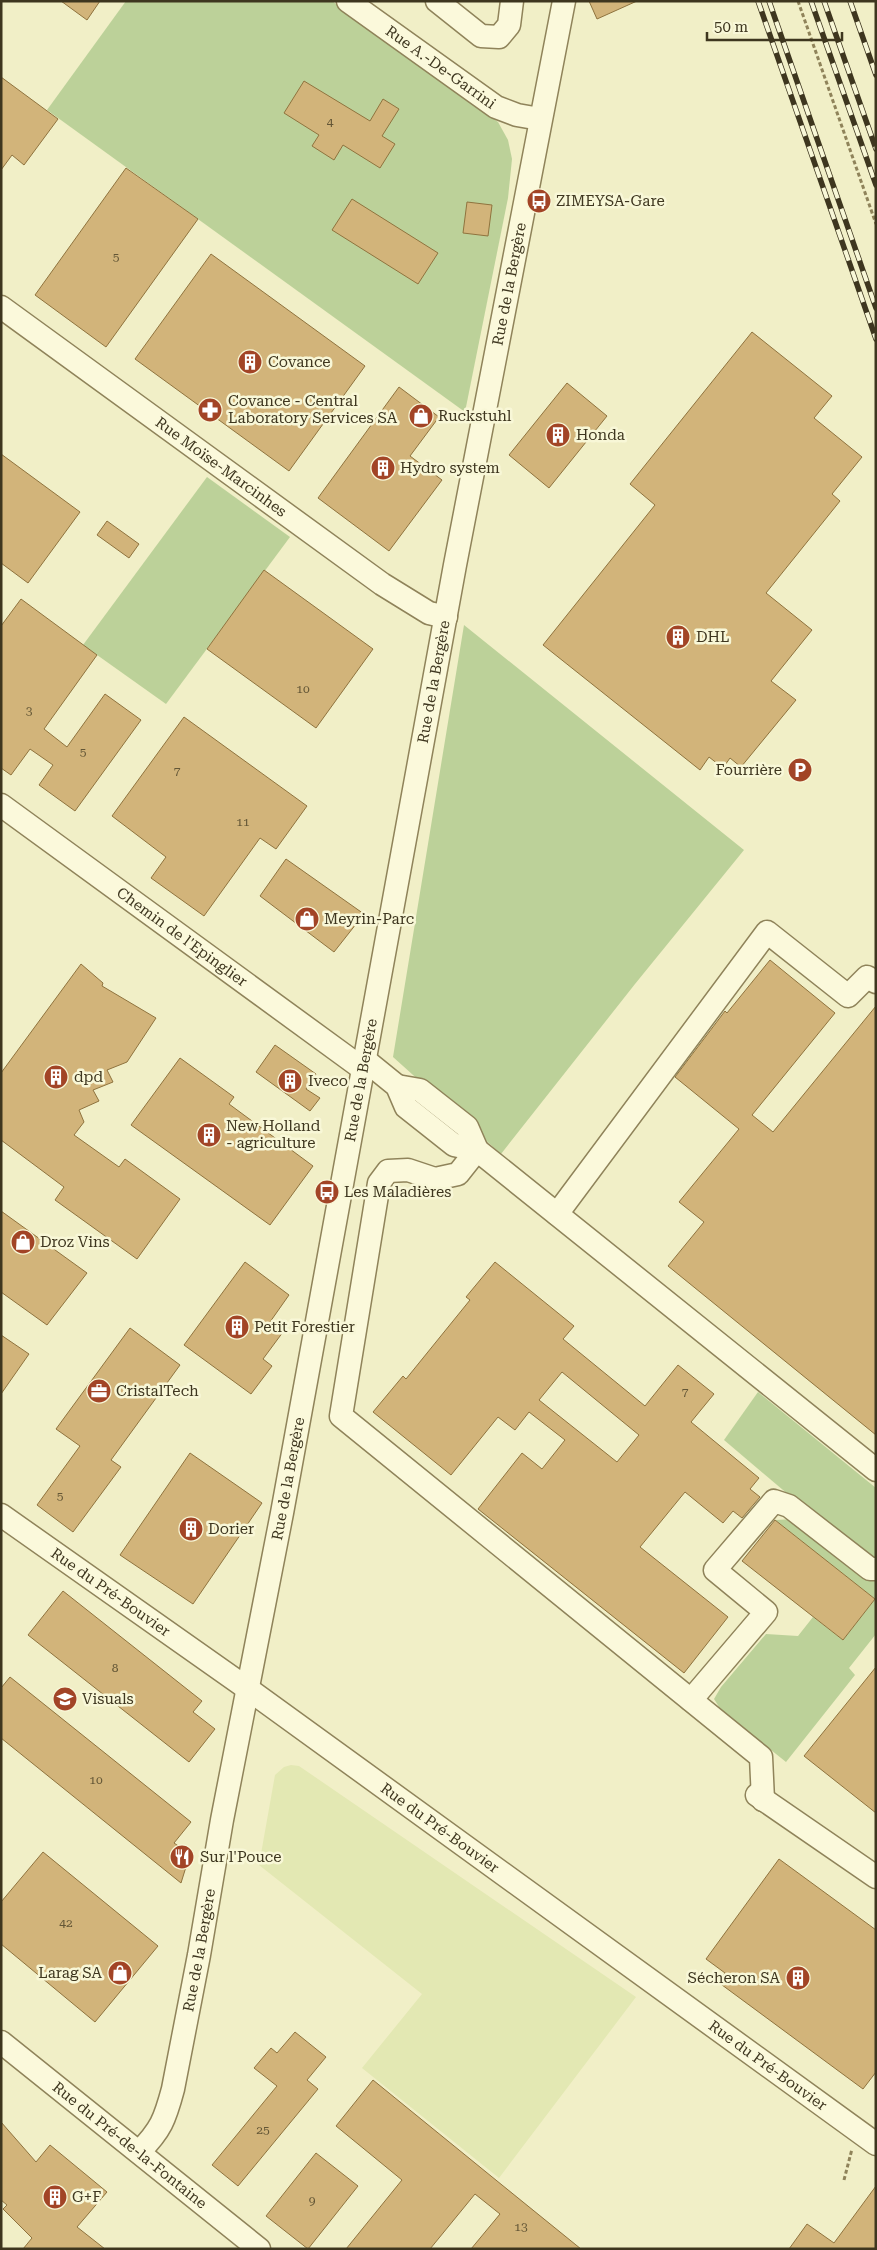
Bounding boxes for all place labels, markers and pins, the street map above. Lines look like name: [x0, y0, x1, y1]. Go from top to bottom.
bus stop icon: ZIMEYSA-Gare: [526, 188, 552, 214]
place label: ZIMEYSA-Gare: [556, 192, 665, 210]
building icon: Covance: [237, 349, 263, 375]
place label: Covance: [268, 353, 331, 371]
place label: Covance - Central Laboratory Services SA: [228, 392, 398, 427]
pharmacy icon: Covance - Central Laboratory Services SA: [197, 397, 223, 423]
shop icon: Ruckstuhl: [408, 403, 434, 429]
place label: Ruckstuhl: [438, 407, 512, 425]
building icon: Honda: [545, 422, 571, 448]
place label: Honda: [576, 426, 625, 444]
building icon: Hydro system: [370, 455, 396, 481]
place label: Hydro system: [400, 459, 500, 477]
building icon: DHL: [665, 624, 691, 650]
place label: DHL: [696, 628, 729, 646]
parking icon: Fourrière: [787, 757, 813, 783]
place label: Fourrière: [716, 761, 782, 779]
shop icon: Meyrin-Parc: [294, 906, 320, 932]
place label: Meyrin-Parc: [324, 910, 414, 928]
building icon: dpd: [43, 1064, 69, 1090]
place label: dpd: [74, 1068, 103, 1086]
building icon: Iveco: [277, 1068, 303, 1094]
place label: Iveco: [308, 1072, 348, 1090]
place label: New Holland - agriculture: [226, 1117, 321, 1152]
building icon: New Holland - agriculture: [196, 1122, 222, 1148]
bus stop icon: Les Maladières: [314, 1179, 340, 1205]
place label: Les Maladières: [344, 1183, 451, 1201]
shop icon: Droz Vins: [10, 1229, 36, 1255]
place label: Droz Vins: [40, 1233, 110, 1251]
building icon: Petit Forestier: [224, 1314, 250, 1340]
place label: Petit Forestier: [254, 1318, 355, 1336]
office icon: CristalTech: [86, 1378, 112, 1404]
place label: CristalTech: [116, 1382, 199, 1400]
building icon: Dorier: [178, 1516, 204, 1542]
place label: Dorier: [208, 1520, 254, 1538]
school or university icon: Visuals: [52, 1686, 78, 1712]
place label: Visuals: [82, 1690, 134, 1708]
restaurant icon: Sur l'Pouce: [169, 1844, 195, 1870]
place label: Sur l'Pouce: [200, 1848, 281, 1866]
shop icon: Larag SA: [107, 1960, 133, 1986]
place label: Larag SA: [38, 1964, 103, 1982]
building icon: Sécheron SA: [785, 1965, 811, 1991]
place label: Sécheron SA: [687, 1969, 781, 1987]
building icon: G+F: [42, 2184, 68, 2210]
place label: G+F: [72, 2188, 101, 2206]

